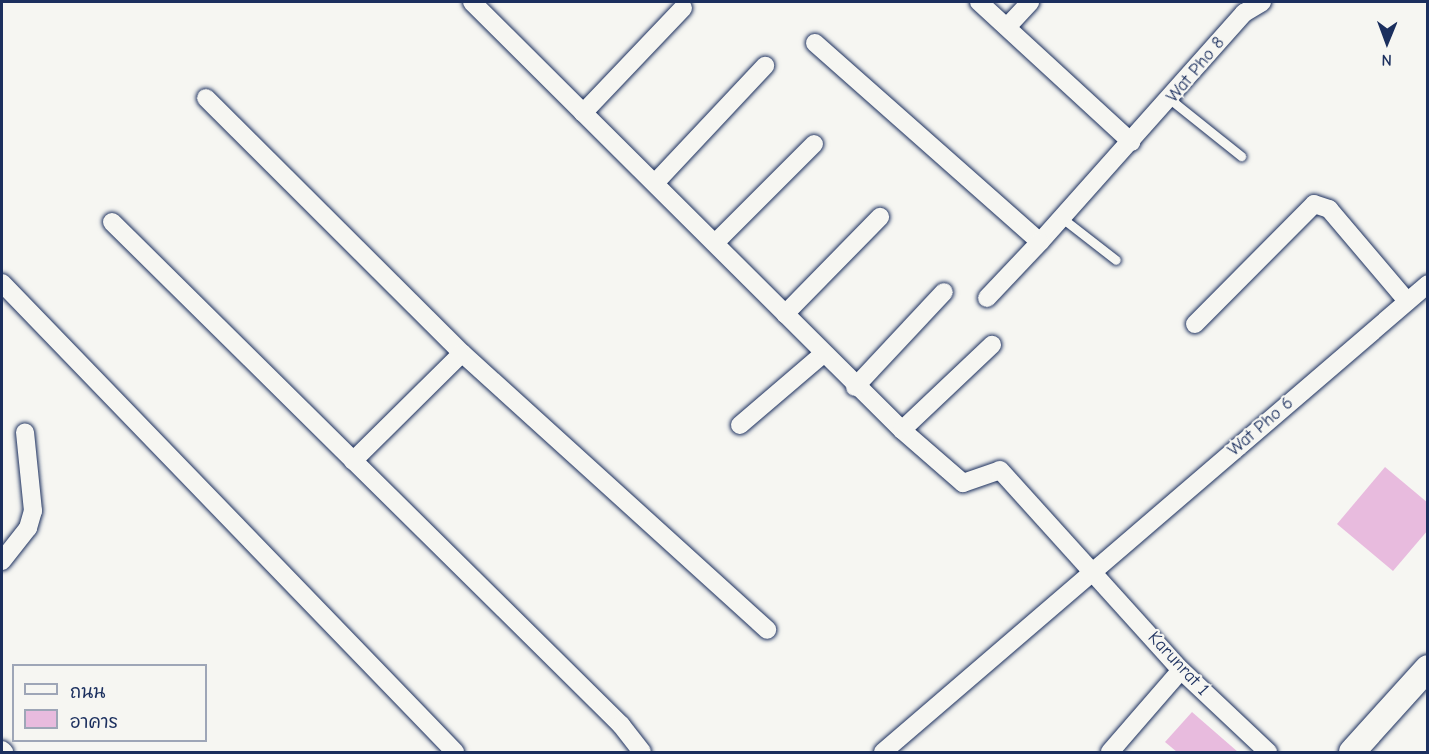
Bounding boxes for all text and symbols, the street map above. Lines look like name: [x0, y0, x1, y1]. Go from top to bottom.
north arrow: [1357, 12, 1417, 72]
street label: Wat Pho 8: [1162, 33, 1230, 107]
text: N: [1381, 51, 1392, 69]
street label: Wat Pho 6: [1224, 393, 1298, 461]
street label: Karunrat 1: [1143, 627, 1213, 701]
legend: [12, 664, 207, 742]
text: ถนน: [70, 682, 105, 703]
text: อาคาร: [70, 712, 118, 733]

